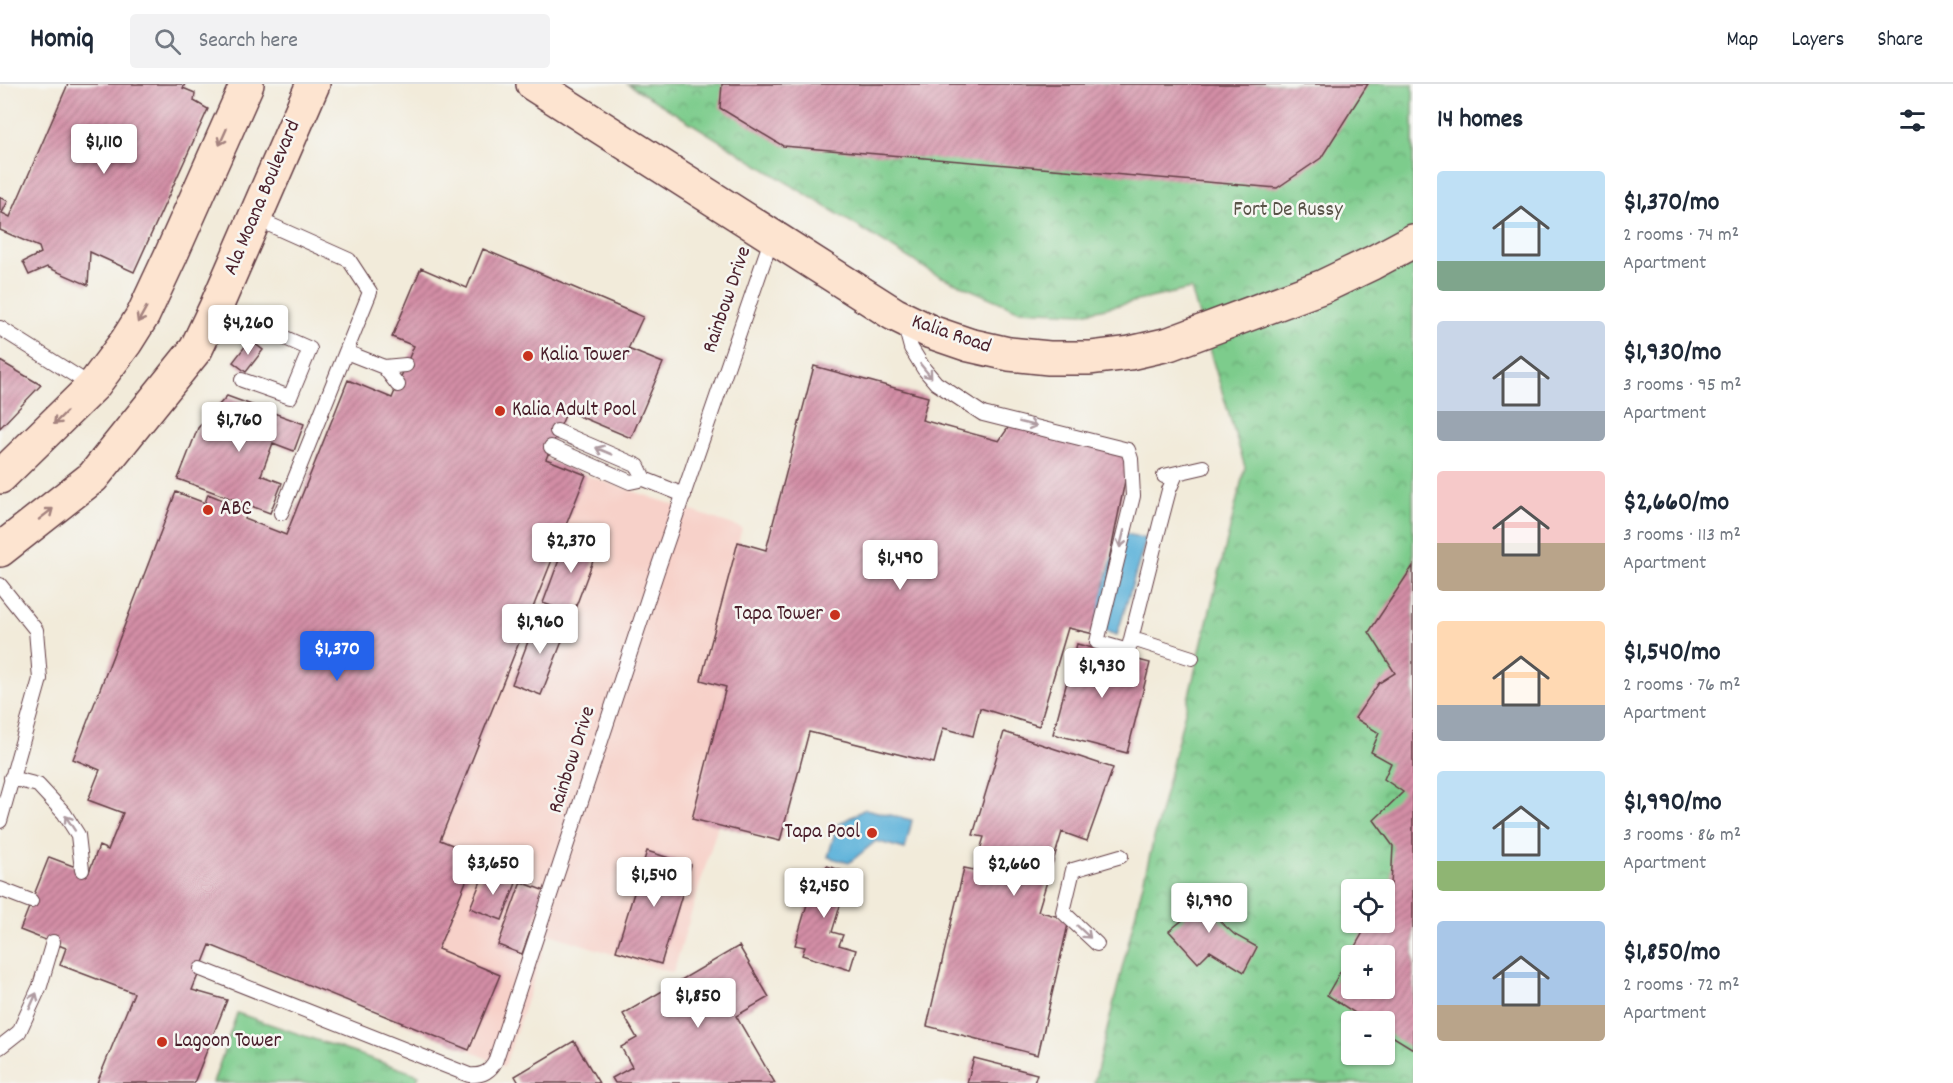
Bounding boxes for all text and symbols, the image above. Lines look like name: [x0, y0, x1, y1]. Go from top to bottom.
search box: [130, 14, 550, 68]
text: Homiq: [30, 21, 94, 61]
icon: search: [151, 25, 184, 58]
text: Search here: [199, 26, 298, 57]
text: Map: [1727, 26, 1758, 56]
text: Layers: [1791, 26, 1844, 56]
text: Share: [1877, 26, 1923, 56]
text: 14 homes: [1437, 102, 1523, 139]
icon: filters: [1896, 104, 1929, 137]
street label: Ala Moana Boulevard: [217, 116, 309, 280]
pin: $1,110: [55, 124, 153, 175]
one-way arrow: [217, 128, 229, 146]
text: $1,110: [85, 129, 123, 157]
text: $1,370/mo: [1623, 185, 1719, 222]
icon: home: [1485, 195, 1557, 267]
park label: Fort De Russy: [1233, 196, 1343, 226]
text: 2 rooms · 74 m²: [1623, 222, 1739, 250]
street label: Rainbow Drive: [696, 243, 760, 357]
text: Apartment: [1623, 250, 1706, 278]
one-way arrow: [136, 305, 147, 323]
pin: $4,260: [199, 305, 297, 356]
street label: Kalia Road: [907, 307, 995, 363]
text: $4,260: [222, 310, 274, 338]
text: $1,930/mo: [1623, 335, 1721, 372]
place label: Kalia Tower: [540, 341, 630, 371]
icon: home: [1485, 345, 1557, 417]
marker: Kalia Tower: [521, 349, 535, 363]
one-way arrow: [920, 363, 933, 379]
text: 3 rooms · 95 m²: [1623, 372, 1742, 400]
place label: Kalia Adult Pool: [512, 396, 636, 426]
text: Apartment: [1623, 400, 1706, 428]
pin: $1,760: [190, 402, 288, 453]
marker: Kalia Adult Pool: [493, 404, 507, 418]
text: $1,760: [216, 407, 262, 435]
one-way arrow: [52, 411, 67, 425]
one-way arrow: [1018, 419, 1037, 431]
one-way arrow: [596, 445, 614, 457]
text: $2,660/mo: [1623, 485, 1729, 522]
place label: ABC: [220, 495, 252, 525]
icon: home: [1485, 495, 1557, 567]
marker: ABC: [201, 503, 215, 517]
one-way arrow: [38, 508, 54, 521]
text: 3 rooms · 113 m²: [1623, 522, 1741, 550]
pin: $2,370: [522, 523, 620, 574]
text: $2,370: [546, 528, 596, 556]
one-way arrow: [1116, 530, 1128, 549]
pin: $1,490: [851, 540, 949, 591]
text: $1,490: [877, 545, 923, 573]
text: Apartment: [1623, 550, 1706, 578]
place label: Tapa Tower: [734, 600, 823, 630]
pin: $1,960: [491, 604, 589, 655]
marker: Tapa Tower: [828, 608, 842, 622]
text: $1,960: [516, 609, 564, 637]
pin: $1,370: [288, 631, 386, 682]
text: $1,540/mo: [1623, 635, 1721, 672]
text: $1,370: [314, 636, 360, 664]
icon: home: [1485, 645, 1557, 717]
pin: $1,930: [1053, 648, 1151, 699]
text: $1,930: [1078, 653, 1126, 681]
text: 2 rooms · 76 m²: [1623, 672, 1741, 700]
text: Apartment: [1623, 700, 1706, 728]
street label: Rainbow Drive: [542, 703, 604, 817]
text: $1,990/mo: [1623, 785, 1722, 822]
icon: home: [1485, 795, 1557, 867]
one-way arrow: [64, 815, 76, 832]
place label: Tapa Pool: [784, 818, 860, 848]
text: 3 rooms · 86 m²: [1623, 822, 1741, 850]
marker: Tapa Pool: [865, 826, 879, 840]
pin: $3,650: [444, 845, 542, 896]
pin: $2,660: [965, 846, 1063, 897]
text: $3,650: [467, 850, 519, 878]
text: Apartment: [1623, 850, 1706, 878]
text: $2,660: [987, 851, 1041, 879]
pin: $1,540: [605, 857, 703, 908]
text: $1,540: [631, 862, 677, 890]
pin: $2,450: [775, 868, 873, 919]
text: $2,450: [798, 873, 850, 901]
map controls: [1341, 879, 1395, 1065]
button: locate: [1341, 879, 1395, 933]
pin: $1,990: [1160, 883, 1258, 934]
text: $1,990: [1185, 888, 1233, 916]
one-way arrow: [1076, 924, 1091, 939]
text: $1,850/mo: [1623, 935, 1720, 972]
button: +: [1341, 945, 1395, 999]
icon: home: [1485, 945, 1557, 1017]
text: 2 rooms · 72 m²: [1623, 972, 1739, 1000]
pin: $1,850: [649, 978, 747, 1029]
text: $1,850: [675, 983, 721, 1011]
one-way arrow: [28, 993, 39, 1011]
text: Apartment: [1623, 1000, 1706, 1028]
button: −: [1341, 1011, 1395, 1065]
place label: Lagoon Tower: [174, 1027, 281, 1057]
marker: Lagoon Tower: [155, 1035, 169, 1049]

